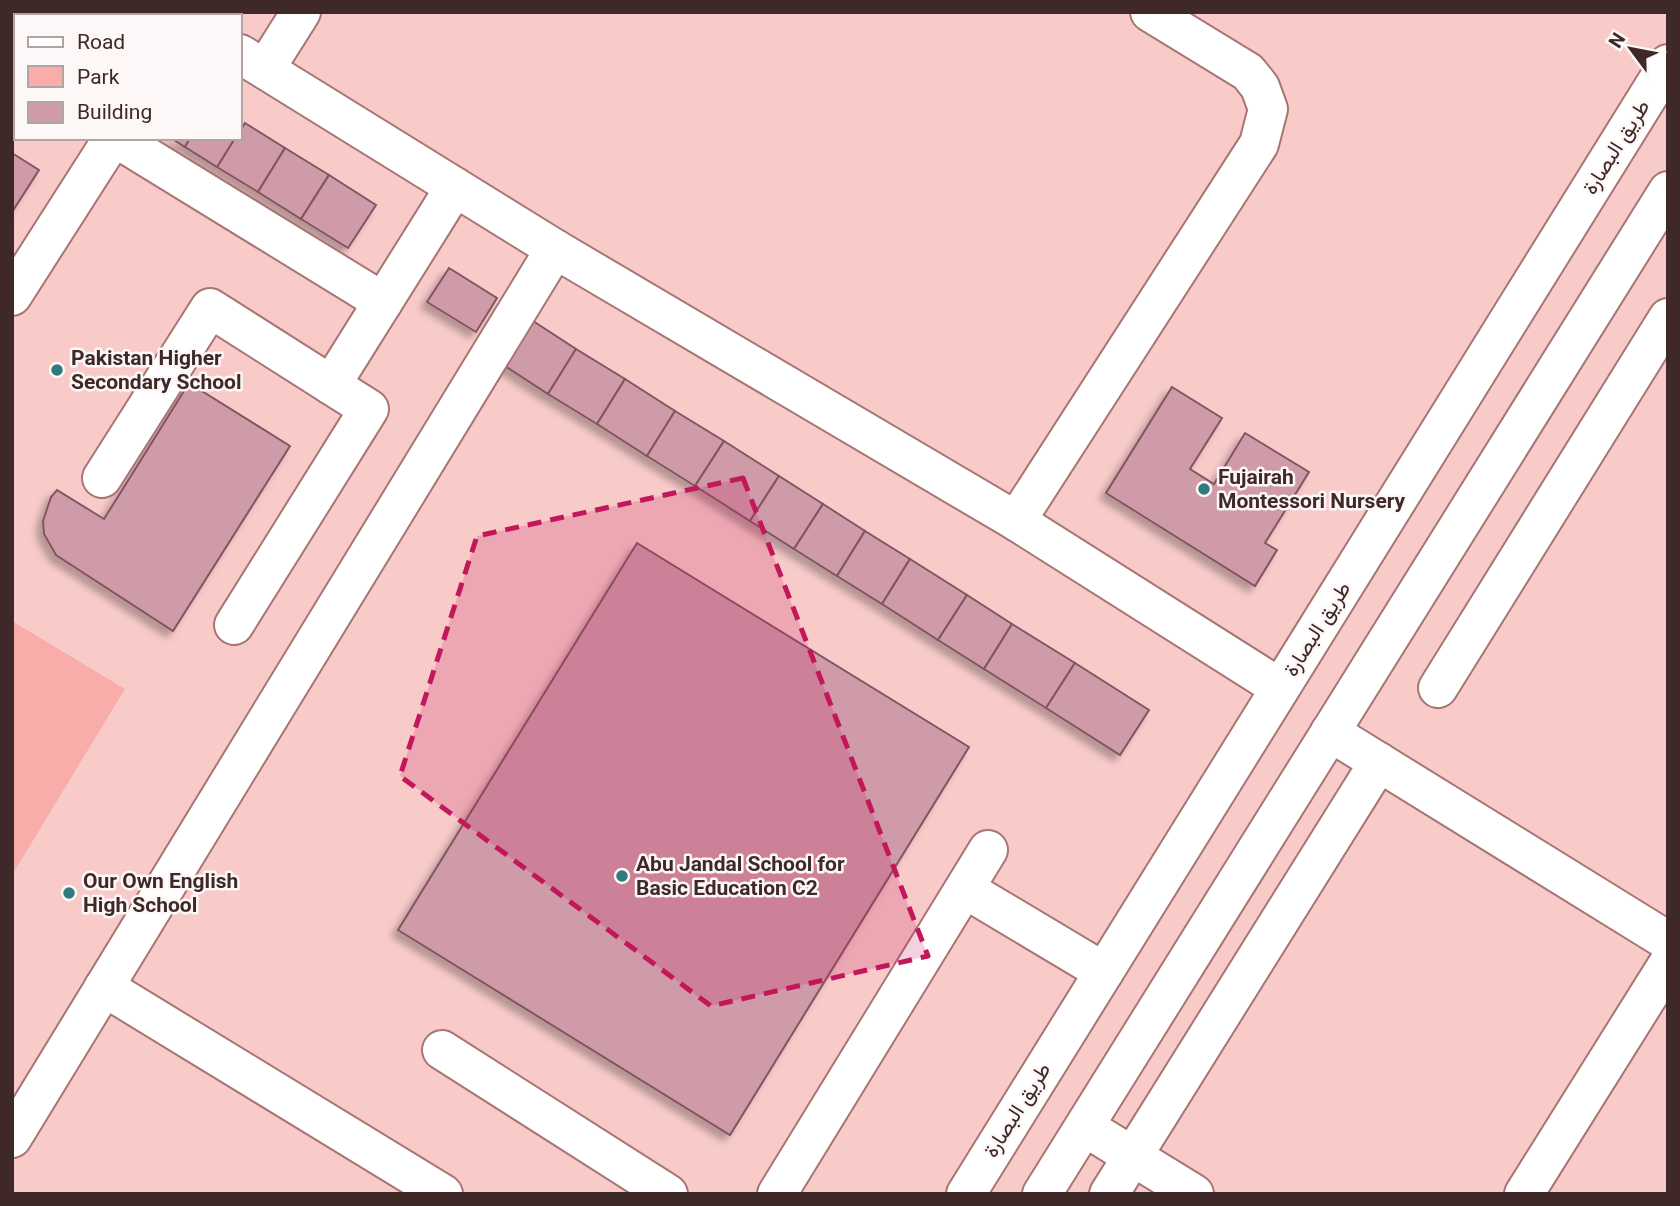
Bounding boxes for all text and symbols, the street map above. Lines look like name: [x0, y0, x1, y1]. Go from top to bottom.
legend: [14, 14, 242, 140]
north arrow: [1596, 14, 1666, 84]
text: N: [1604, 28, 1630, 52]
text: Road: [77, 30, 125, 54]
text: Park: [77, 65, 120, 89]
street label: طريق البصارة: [1578, 95, 1655, 199]
text: Building: [77, 100, 152, 124]
place label: Pakistan Higher Secondary School: [71, 346, 241, 394]
marker: Pakistan Higher Secondary School: [49, 362, 65, 378]
place label: Fujairah Montessori Nursery: [1218, 465, 1406, 513]
marker: Fujairah Montessori Nursery: [1196, 481, 1212, 497]
street label: طريق البصارة: [1279, 577, 1356, 681]
place label: Abu Jandal School for Basic Education C2: [636, 852, 845, 900]
marker: Abu Jandal School for Basic Education C2: [614, 868, 630, 884]
place label: Our Own English High School: [83, 869, 238, 917]
marker: Our Own English High School: [61, 885, 77, 901]
street label: طريق البصارة: [979, 1058, 1056, 1162]

